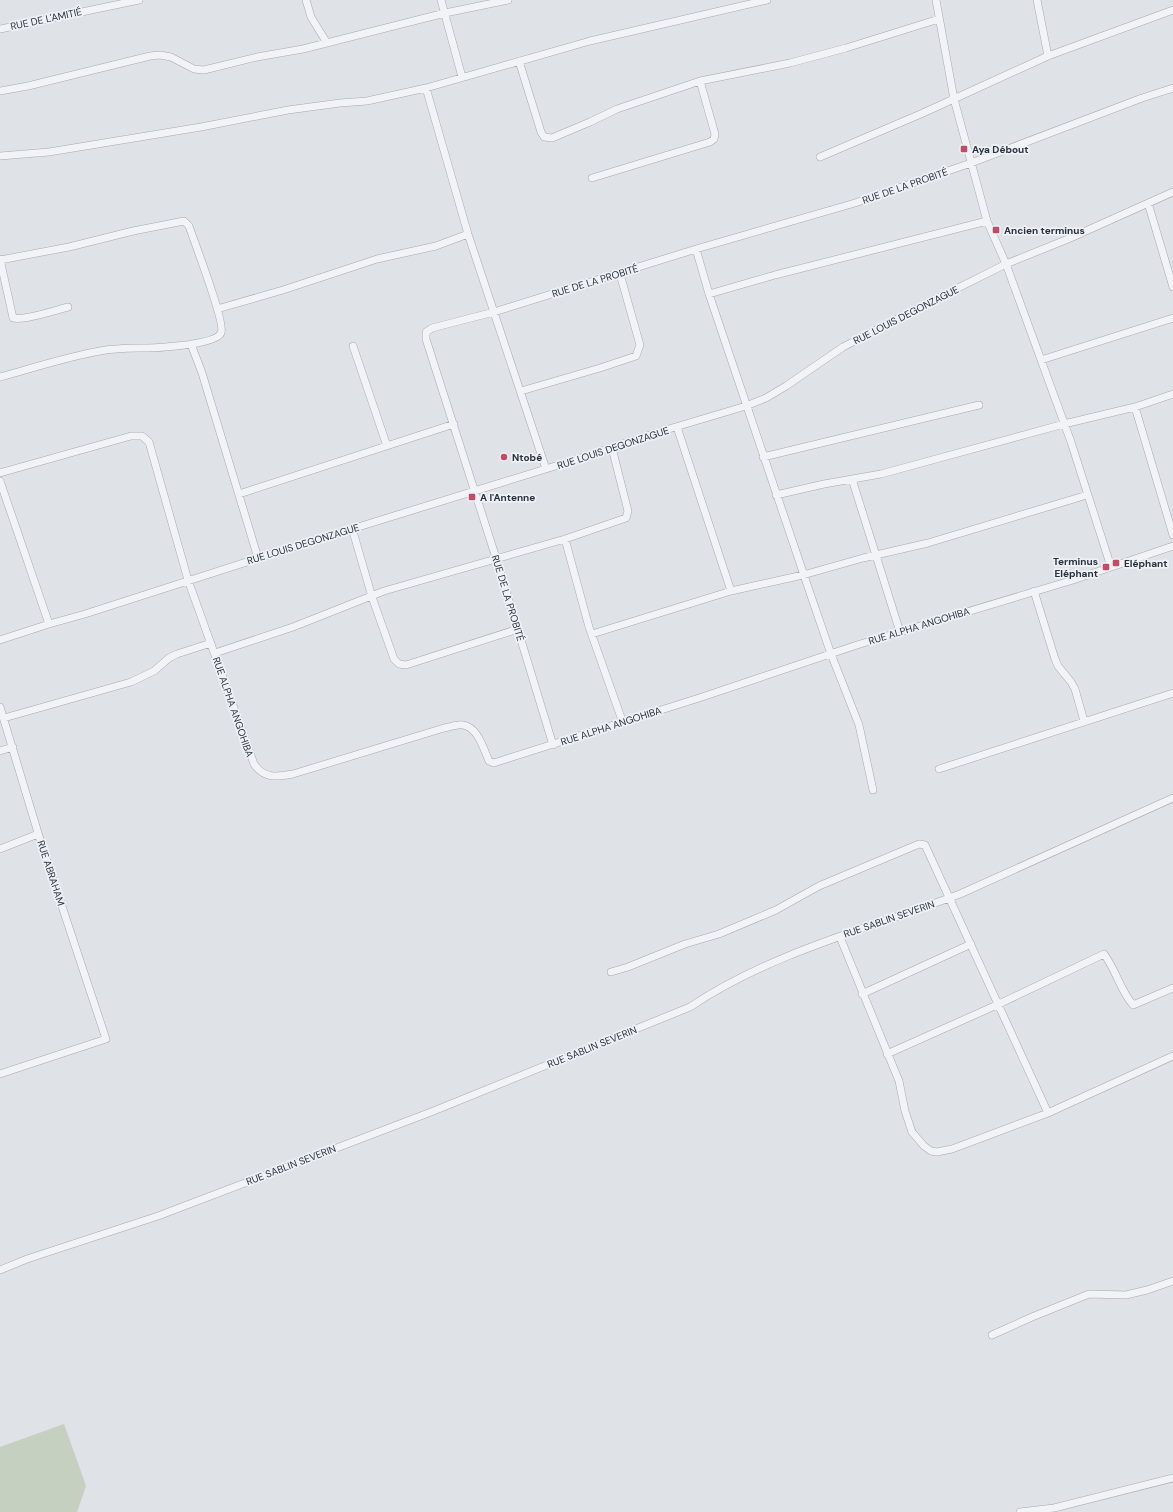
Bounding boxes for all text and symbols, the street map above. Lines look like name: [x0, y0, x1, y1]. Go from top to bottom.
street label: RUE DE L'AMITIÉ: [9, 5, 83, 33]
place label: Aya Débout: [972, 143, 1029, 156]
marker: Aya Débout: [959, 144, 969, 154]
street label: RUE DE LA PROBITÉ: [860, 165, 950, 207]
place label: Ancien terminus: [1004, 224, 1085, 237]
marker: Ancien terminus: [991, 225, 1001, 235]
street label: RUE DE LA PROBITÉ: [550, 262, 640, 300]
street label: RUE LOUIS DEGONZAGUE: [851, 283, 961, 347]
street label: RUE LOUIS DEGONZAGUE: [555, 424, 671, 472]
place label: Ntobé: [512, 451, 542, 464]
marker: Ntobé: [499, 452, 509, 462]
place label: A l'Antenne: [480, 491, 535, 504]
marker: A l'Antenne: [467, 492, 477, 502]
street label: RUE LOUIS DEGONZAGUE: [245, 521, 361, 567]
street label: RUE DE LA PROBITÉ: [489, 553, 527, 643]
place label: Terminus Eléphant: [1053, 555, 1098, 580]
place label: Eléphant: [1124, 557, 1168, 570]
marker: Eléphant: [1111, 558, 1121, 568]
marker: Terminus Eléphant: [1101, 562, 1111, 572]
street label: RUE ALPHA ANGOHIBA: [867, 604, 972, 648]
street label: RUE ALPHA ANGOHIBA: [210, 655, 256, 759]
street label: RUE ALPHA ANGOHIBA: [559, 703, 663, 748]
street label: RUE ABRAHAM: [34, 839, 68, 907]
street label: RUE SABLIN SEVERIN: [842, 897, 936, 941]
street label: RUE SABLIN SEVERIN: [545, 1023, 639, 1071]
street label: RUE SABLIN SEVERIN: [244, 1142, 338, 1188]

